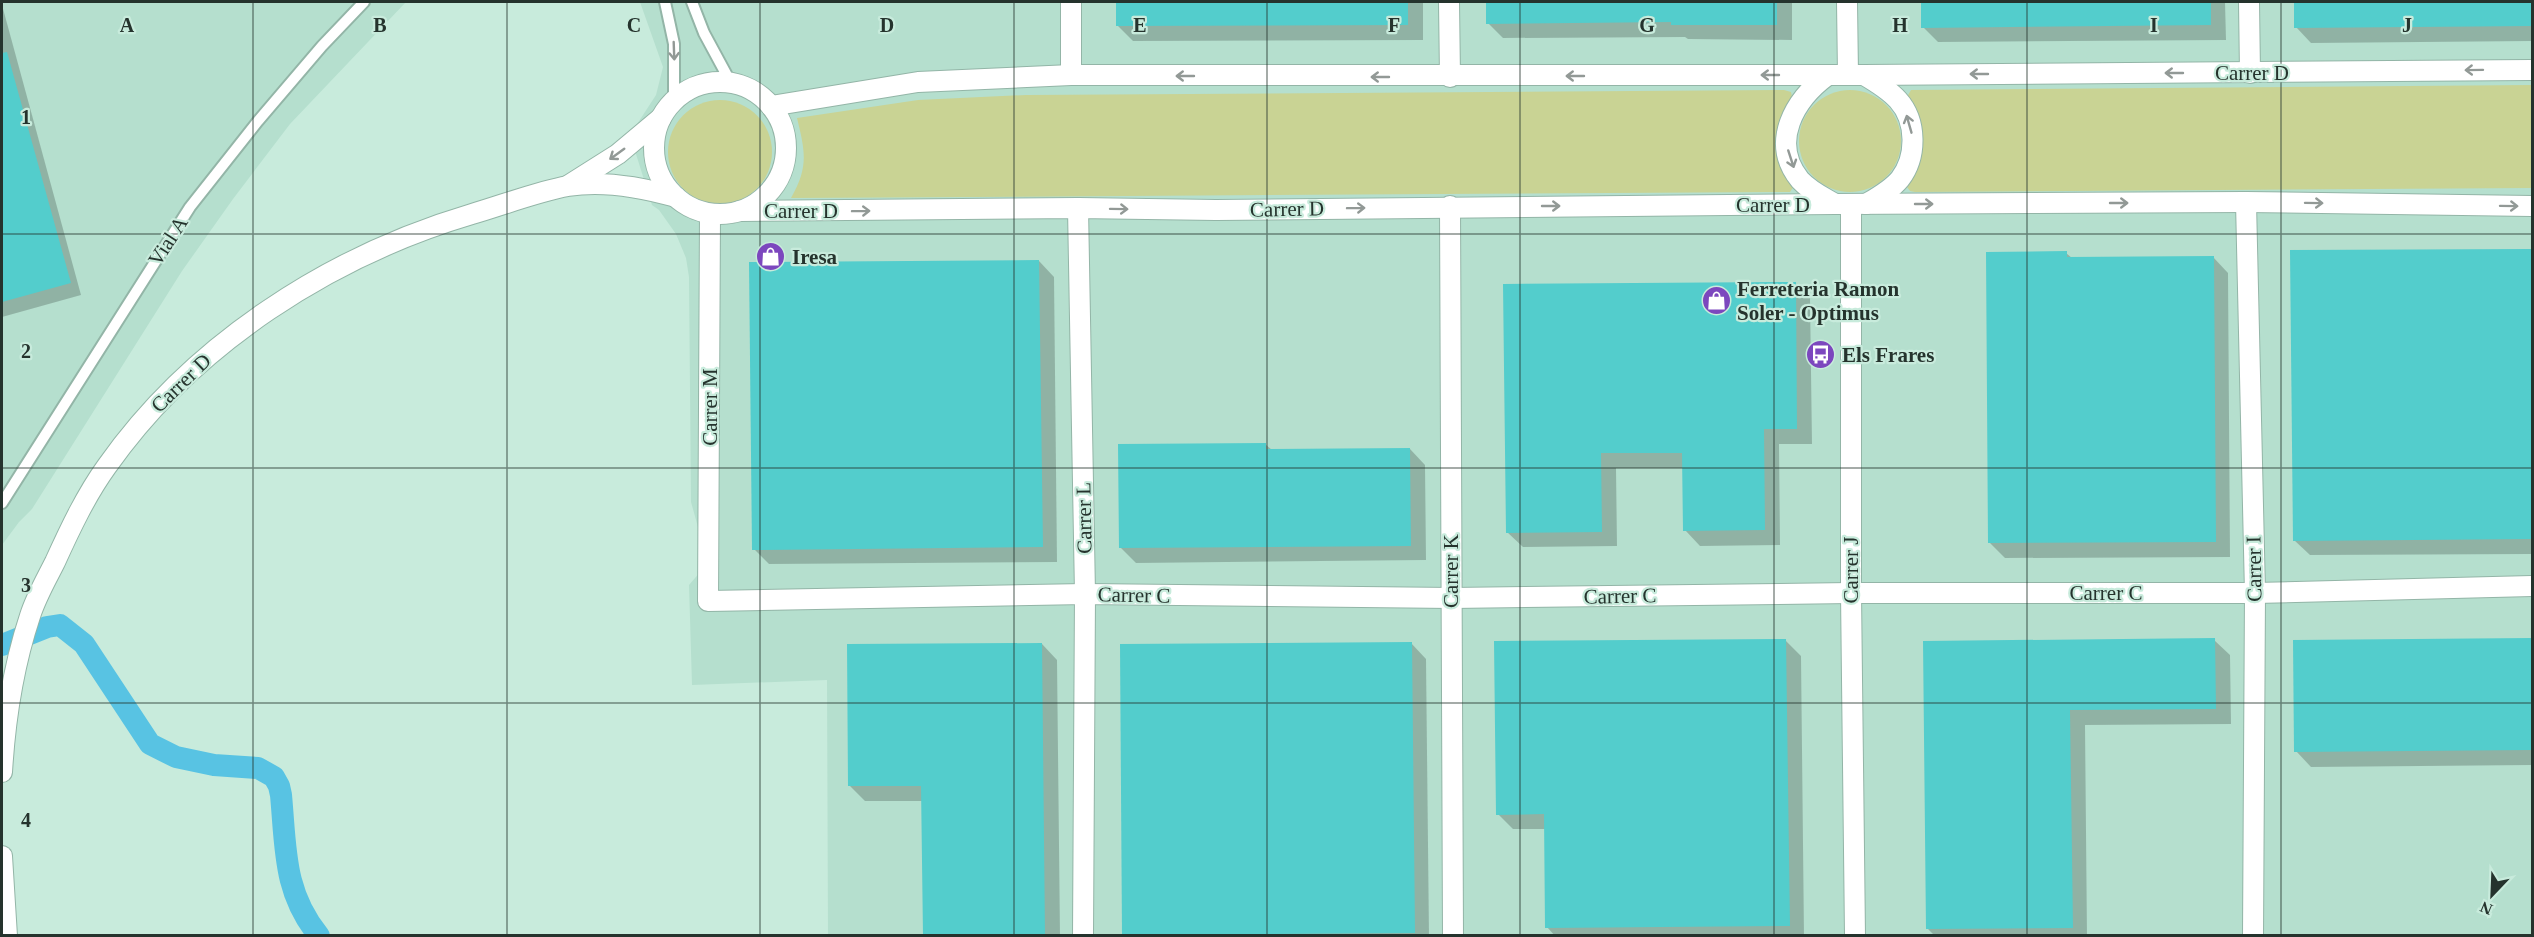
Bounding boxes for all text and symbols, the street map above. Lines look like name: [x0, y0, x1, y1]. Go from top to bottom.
text: A: [120, 14, 135, 36]
text: B: [373, 14, 387, 36]
text: C: [627, 14, 641, 36]
text: D: [880, 14, 894, 36]
text: E: [1133, 14, 1147, 36]
text: F: [1388, 14, 1400, 36]
text: G: [1639, 14, 1655, 36]
text: H: [1892, 14, 1908, 36]
text: I: [2150, 14, 2158, 36]
text: J: [2402, 14, 2412, 36]
one-way arrow: [668, 40, 680, 60]
street label: Carrer D: [2215, 61, 2289, 85]
one-way arrow: [2465, 64, 2485, 76]
one-way arrow: [2165, 67, 2185, 79]
one-way arrow: [1970, 68, 1990, 80]
one-way arrow: [1760, 69, 1780, 81]
one-way arrow: [1175, 70, 1195, 82]
one-way arrow: [1565, 70, 1585, 82]
one-way arrow: [1370, 71, 1390, 82]
text: 1: [21, 106, 31, 128]
one-way arrow: [1903, 115, 1914, 134]
one-way arrow: [609, 148, 625, 160]
one-way arrow: [1786, 149, 1797, 168]
street label: Carrer D: [1736, 193, 1810, 217]
street label: Carrer D: [1250, 196, 1324, 222]
one-way arrow: [2109, 197, 2129, 208]
one-way arrow: [2304, 197, 2324, 209]
one-way arrow: [1914, 198, 1934, 210]
street label: Carrer D: [764, 199, 838, 223]
one-way arrow: [1541, 200, 1561, 212]
one-way arrow: [2499, 200, 2519, 212]
one-way arrow: [1346, 202, 1366, 214]
one-way arrow: [1109, 203, 1129, 215]
one-way arrow: [851, 205, 871, 217]
street label: Vial A: [143, 211, 193, 270]
shop icon: Iresa: [755, 241, 787, 273]
place label: Iresa: [792, 245, 838, 269]
place label: Ferreteria Ramon Soler - Optimus: [1737, 277, 1900, 325]
shop icon: Ferreteria Ramon Soler - Optimus: [1700, 285, 1732, 317]
bus stop icon: Els Frares: [1805, 339, 1837, 371]
text: 2: [21, 340, 31, 362]
place label: Els Frares: [1842, 343, 1934, 367]
street label: Carrer D: [146, 349, 216, 417]
street label: Carrer M: [698, 368, 722, 446]
street label: Carrer L: [1071, 482, 1097, 554]
street label: Carrer K: [1439, 534, 1463, 608]
street label: Carrer J: [1839, 536, 1863, 604]
street label: Carrer I: [2241, 536, 2267, 602]
text: 3: [21, 574, 31, 596]
street label: Carrer C: [2070, 581, 2142, 605]
street label: Carrer C: [1097, 582, 1171, 608]
street label: Carrer C: [1583, 583, 1657, 609]
text: 4: [21, 809, 31, 831]
north arrow: [2462, 865, 2522, 925]
text: N: [2477, 898, 2495, 918]

